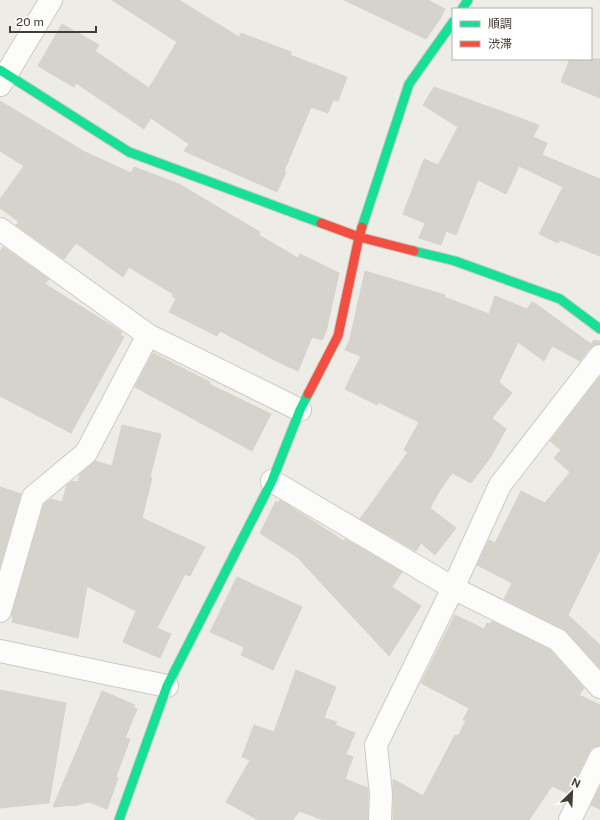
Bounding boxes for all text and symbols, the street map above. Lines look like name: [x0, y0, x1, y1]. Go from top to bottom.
scale bar: [10, 8, 96, 34]
legend: [452, 8, 592, 60]
text: 20 m: [16, 15, 44, 29]
text: 順調: [488, 17, 512, 31]
text: 渋滞: [488, 37, 512, 51]
north arrow: [552, 772, 592, 812]
text: N: [570, 776, 582, 790]

